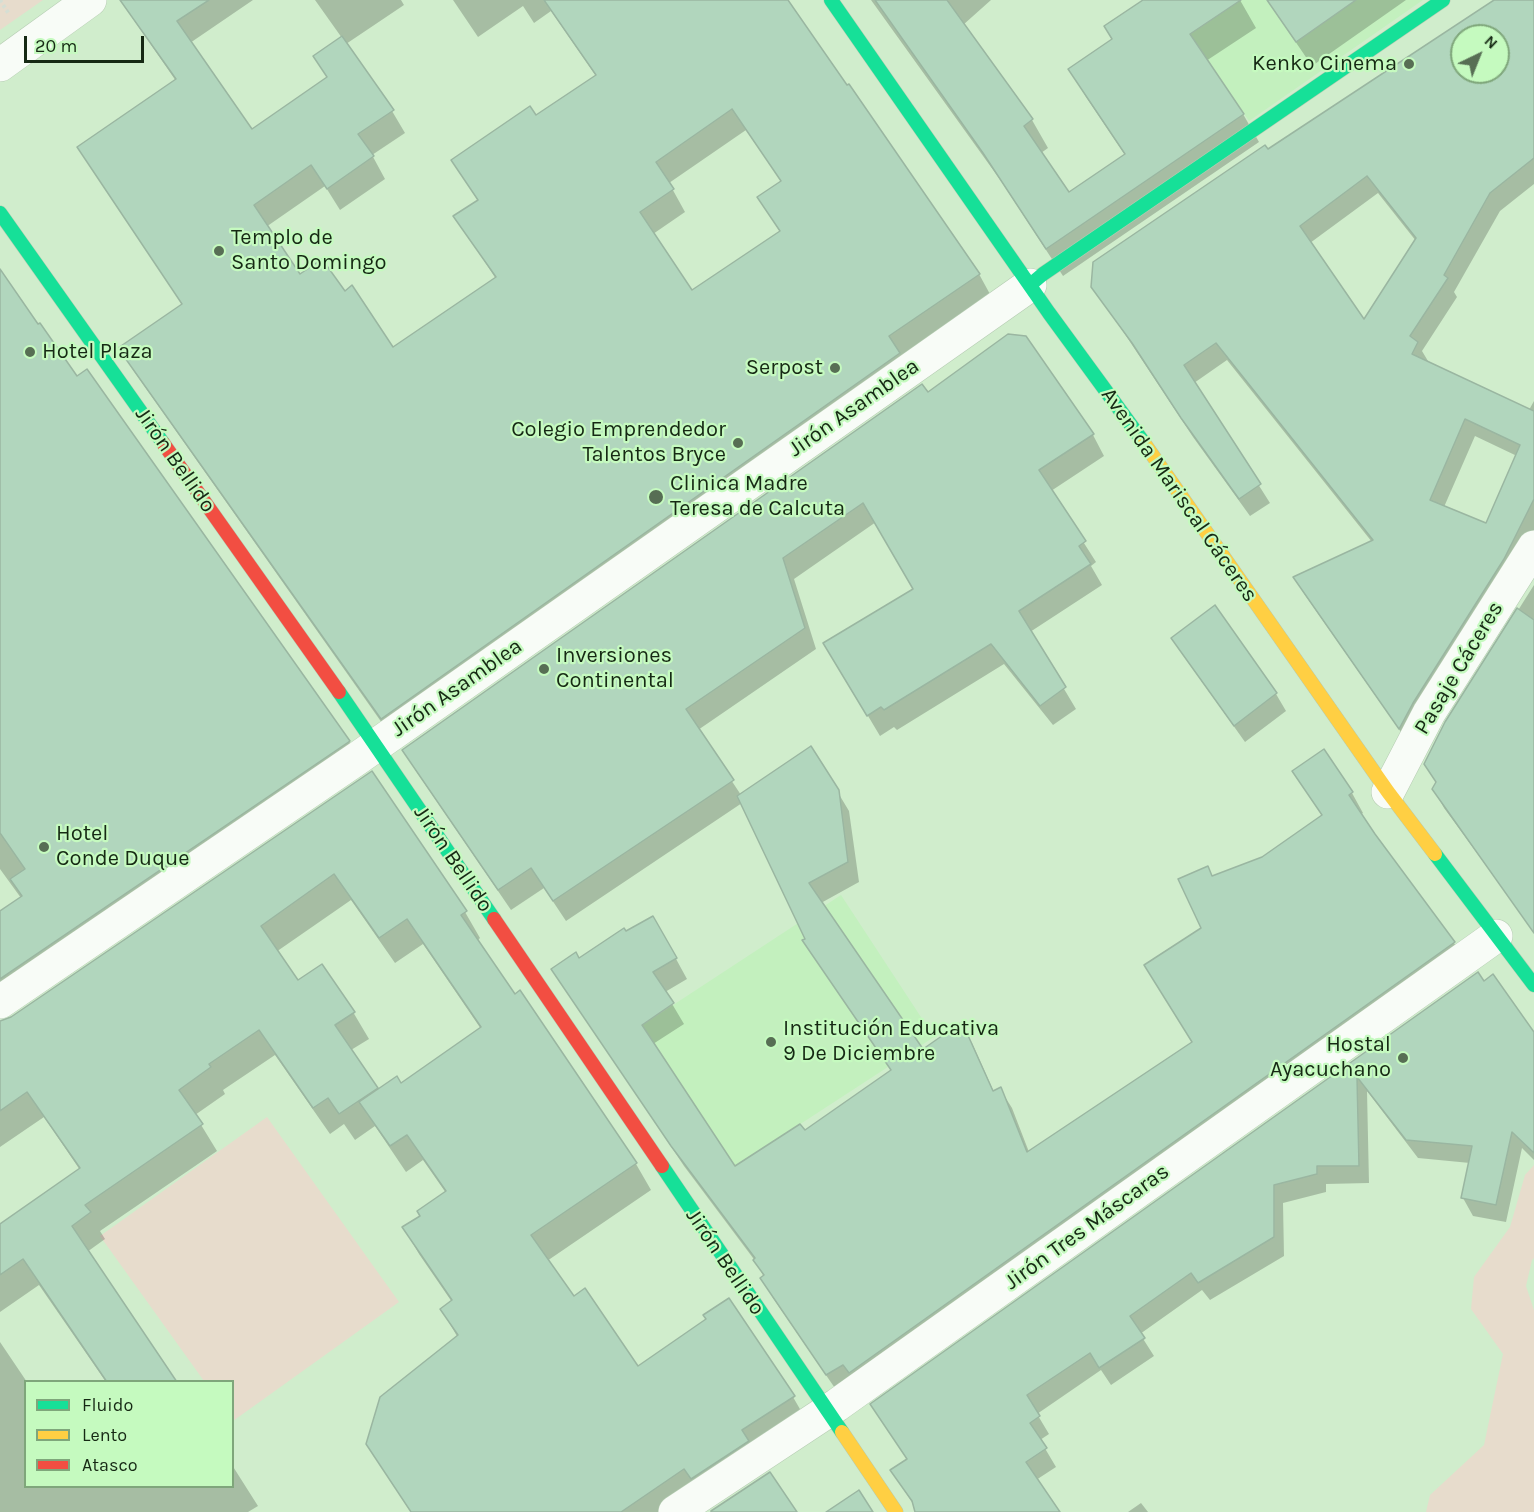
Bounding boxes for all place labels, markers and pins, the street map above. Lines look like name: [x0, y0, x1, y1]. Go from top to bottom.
place label: Kenko Cinema: [1252, 51, 1397, 77]
marker: Kenko Cinema: [1402, 57, 1416, 71]
place label: Templo de Santo Domingo: [231, 225, 387, 276]
marker: Templo de Santo Domingo: [212, 244, 226, 258]
place label: Hotel Plaza: [42, 339, 153, 365]
marker: Hotel Plaza: [23, 345, 37, 359]
place label: Serpost: [746, 355, 823, 381]
marker: Serpost: [828, 361, 842, 375]
place label: Colegio Emprendedor Talentos Bryce: [511, 417, 726, 469]
marker: Colegio Emprendedor Talentos Bryce: [731, 436, 745, 450]
place label: Clinica Madre Teresa de Calcuta: [670, 471, 845, 522]
marker: Clinica Madre Teresa de Calcuta: [647, 488, 665, 506]
place label: Inversiones Continental: [556, 643, 674, 694]
marker: Inversiones Continental: [537, 662, 551, 676]
place label: Hotel Conde Duque: [56, 821, 190, 872]
marker: Hotel Conde Duque: [37, 840, 51, 854]
place label: Institución Educativa 9 De Diciembre: [783, 1016, 999, 1068]
place label: Hostal Ayacuchano: [1270, 1032, 1391, 1084]
marker: Institución Educativa 9 De Diciembre: [764, 1035, 778, 1049]
marker: Hostal Ayacuchano: [1396, 1051, 1410, 1065]

